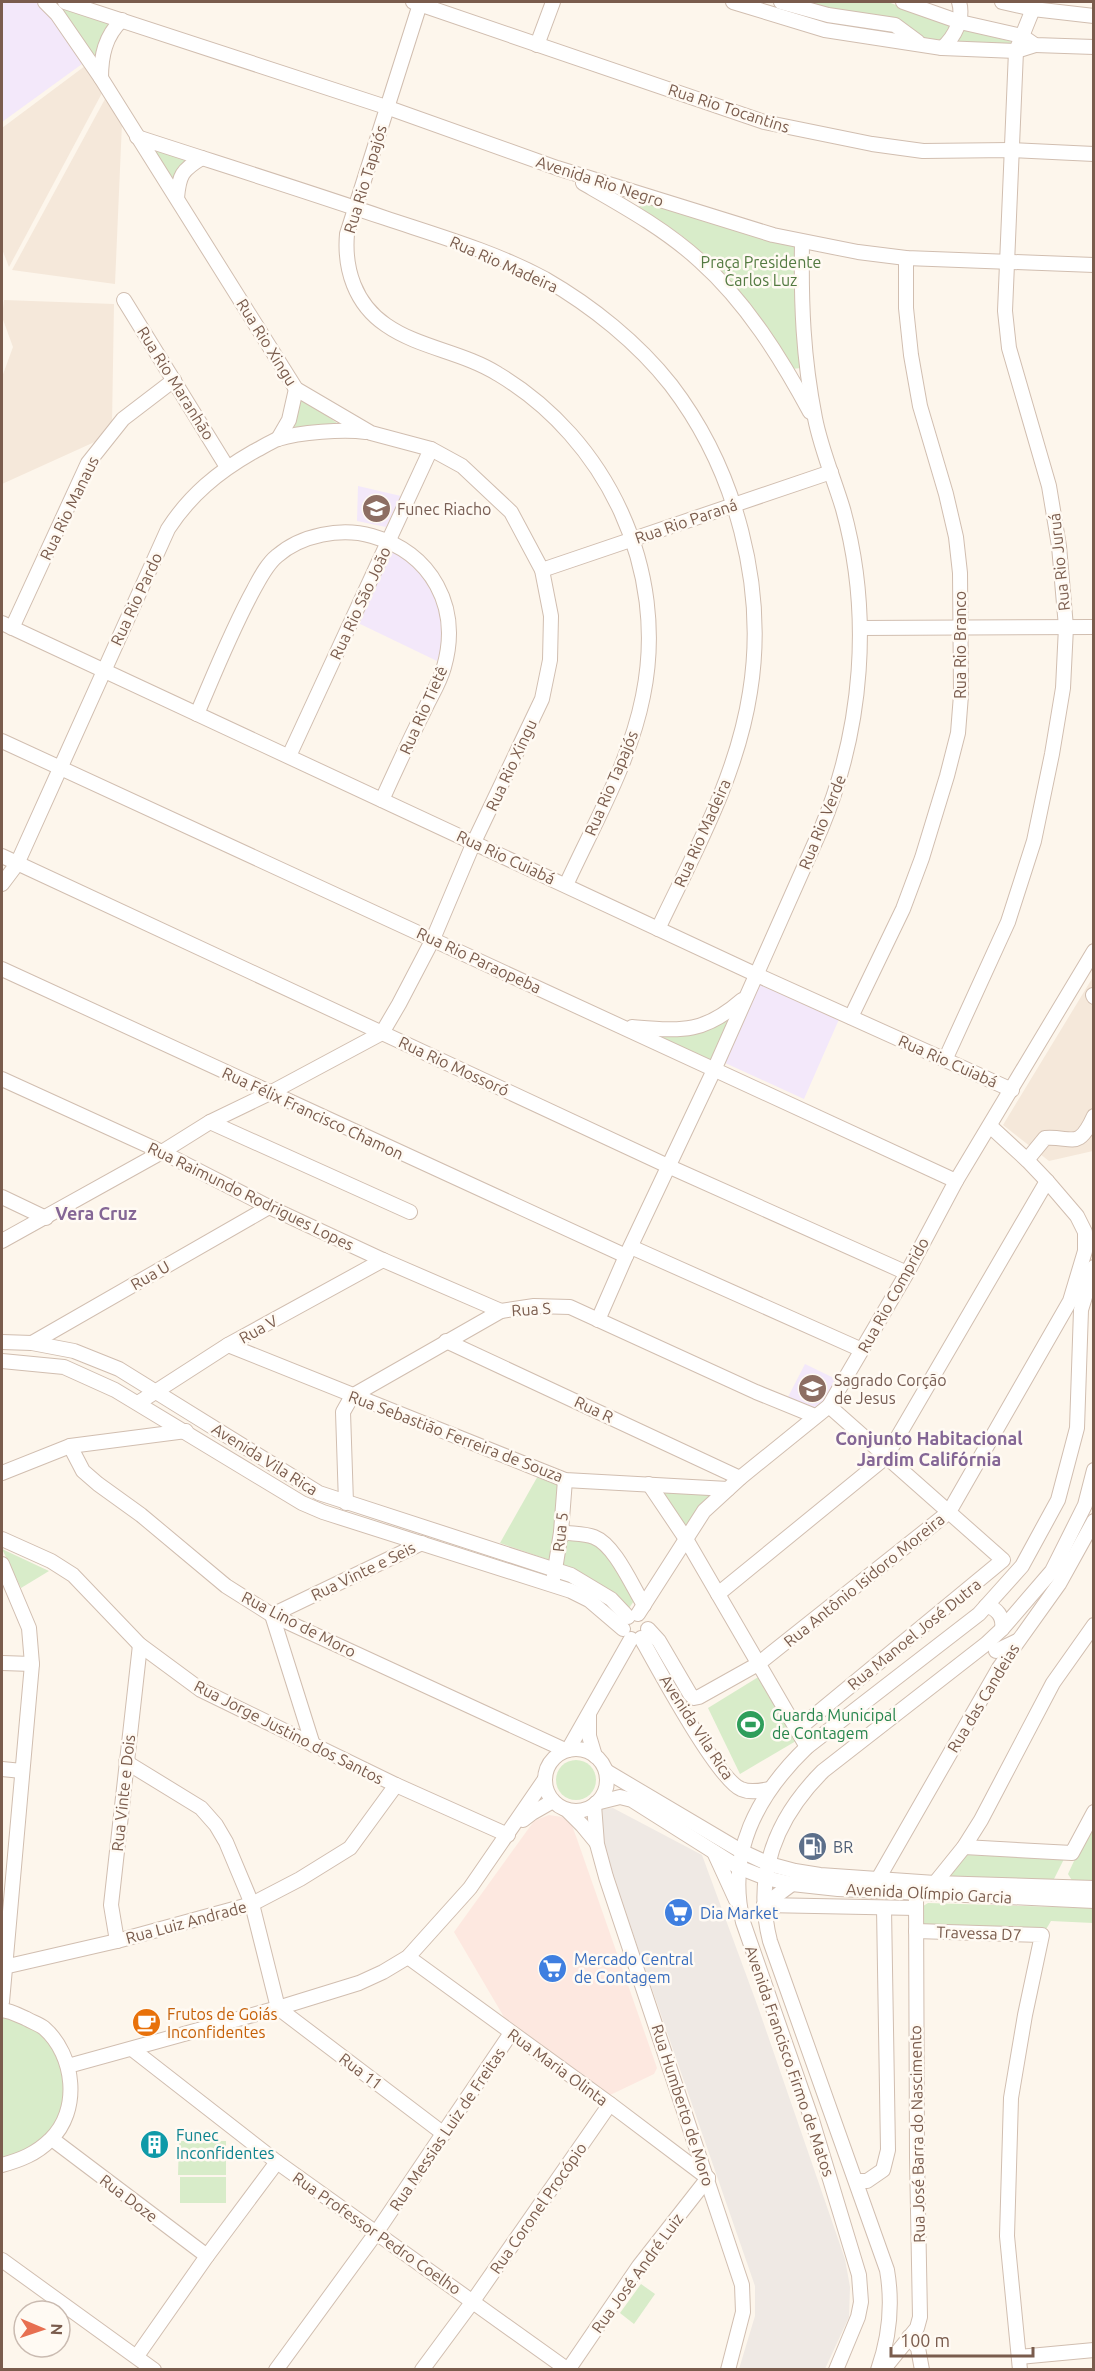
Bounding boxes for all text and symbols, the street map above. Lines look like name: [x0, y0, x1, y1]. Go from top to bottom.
street label: Rua Rio Tocantins: [666, 80, 792, 136]
street label: Rua Rio Tapajós: [340, 123, 390, 235]
street label: Avenida Rio Negro: [534, 152, 666, 210]
street label: Rua Rio Madeira: [447, 232, 561, 296]
park label: Praça Presidente Carlos Luz: [701, 253, 821, 289]
street label: Rua Rio Xingu: [233, 295, 301, 389]
street label: Rua Rio Maranhão: [134, 323, 218, 443]
street label: Rua Rio Manaus: [36, 453, 102, 563]
school or university icon: Funec Riacho: [360, 493, 392, 525]
street label: Rua Rio Paraná: [632, 495, 740, 547]
place label: Funec Riacho: [397, 500, 491, 518]
street label: Rua Rio Juruá: [1045, 512, 1073, 612]
street label: Rua Rio São João: [326, 544, 394, 662]
street label: Rua Rio Pardo: [107, 550, 165, 648]
street label: Rua Rio Branco: [951, 591, 969, 699]
street label: Rua Rio Tietê: [395, 663, 451, 757]
street label: Rua Rio Xingu: [482, 716, 540, 814]
street label: Rua Rio Tapajós: [581, 728, 641, 838]
street label: Rua Rio Verde: [795, 772, 849, 872]
street label: Rua Rio Madeira: [670, 776, 734, 890]
street label: Rua Rio Cuiabá: [454, 826, 558, 888]
street label: Rua Rio Paraopeba: [414, 923, 544, 997]
street label: Rua Rio Cuiabá: [896, 1031, 1000, 1091]
street label: Rua Rio Mossoró: [396, 1033, 512, 1099]
street label: Rua Félix Francisco Chamon: [220, 1063, 406, 1163]
street label: Rua Raimundo Rodrigues Lopes: [145, 1138, 357, 1254]
district label: Vera Cruz: [55, 1203, 137, 1223]
street label: Rua Rio Comprido: [854, 1234, 932, 1356]
street label: Rua U: [127, 1257, 173, 1293]
street label: Rua S: [511, 1299, 551, 1319]
street label: Rua V: [236, 1311, 280, 1347]
place label: Sagrado Corção de Jesus: [834, 1371, 947, 1407]
school or university icon: Sagrado Corção de Jesus: [797, 1373, 829, 1405]
street label: Rua Sebastião Ferreira de Souza: [346, 1387, 566, 1485]
street label: Rua R: [572, 1392, 616, 1426]
street label: Avenida Vila Rica: [209, 1419, 321, 1499]
district label: Conjunto Habitacional Jardim Califórnia: [835, 1428, 1023, 1469]
street label: Rua Antônio Isidoro Moreira: [780, 1510, 948, 1650]
street label: Rua 5: [549, 1511, 571, 1553]
street label: Rua Vinte e Seis: [308, 1538, 418, 1604]
street label: Rua Manoel José Dutra: [844, 1575, 984, 1693]
street label: Rua Lino de Moro: [239, 1587, 359, 1661]
street label: Rua das Candeias: [943, 1640, 1023, 1756]
street label: Avenida Vila Rica: [656, 1671, 738, 1783]
street label: Rua Jorge Justino dos Santos: [191, 1676, 387, 1788]
place label: Guarda Municipal de Contagem: [772, 1706, 896, 1742]
sports icon: Guarda Municipal de Contagem: [735, 1708, 767, 1740]
street label: Rua Vinte e Dois: [108, 1734, 138, 1852]
fuel station icon: BR: [796, 1831, 828, 1863]
place label: BR: [833, 1838, 853, 1856]
street label: Avenida Olímpio Garcia: [846, 1880, 1012, 1906]
street label: Rua Luiz Andrade: [124, 1897, 248, 1947]
supermarket icon: Dia Market: [663, 1897, 695, 1929]
place label: Dia Market: [700, 1904, 779, 1922]
street label: Travessa D7: [936, 1923, 1022, 1943]
street label: Avenida Francisco Firmo de Matos: [742, 1943, 838, 2179]
place label: Mercado Central de Contagem: [574, 1950, 693, 1986]
supermarket icon: Mercado Central de Contagem: [537, 1952, 569, 1984]
place label: Frutos de Goiás Inconfidentes: [167, 2005, 278, 2041]
cafe icon: Frutos de Goiás Inconfidentes: [130, 2007, 162, 2039]
street label: Rua Humberto de Moro: [648, 2022, 718, 2188]
street label: Rua Maria Olinta: [505, 2025, 611, 2109]
street label: Rua José Barra do Nascimento: [906, 2025, 928, 2243]
street label: Rua Messias Luiz de Freitas: [386, 2044, 508, 2214]
street label: Rua 11: [336, 2049, 386, 2093]
place label: Funec Inconfidentes: [176, 2126, 275, 2162]
building icon: Funec Inconfidentes: [139, 2128, 171, 2160]
street label: Rua Coronel Procópio: [486, 2139, 590, 2277]
street label: Rua Professor Pedro Coelho: [289, 2168, 465, 2298]
street label: Rua Doze: [97, 2170, 161, 2226]
street label: Rua José André Luiz: [588, 2210, 686, 2336]
north arrow: [12, 2299, 72, 2359]
scale bar: [891, 2320, 1034, 2358]
text: N: [48, 2323, 66, 2336]
text: 100 m: [900, 2330, 950, 2350]

